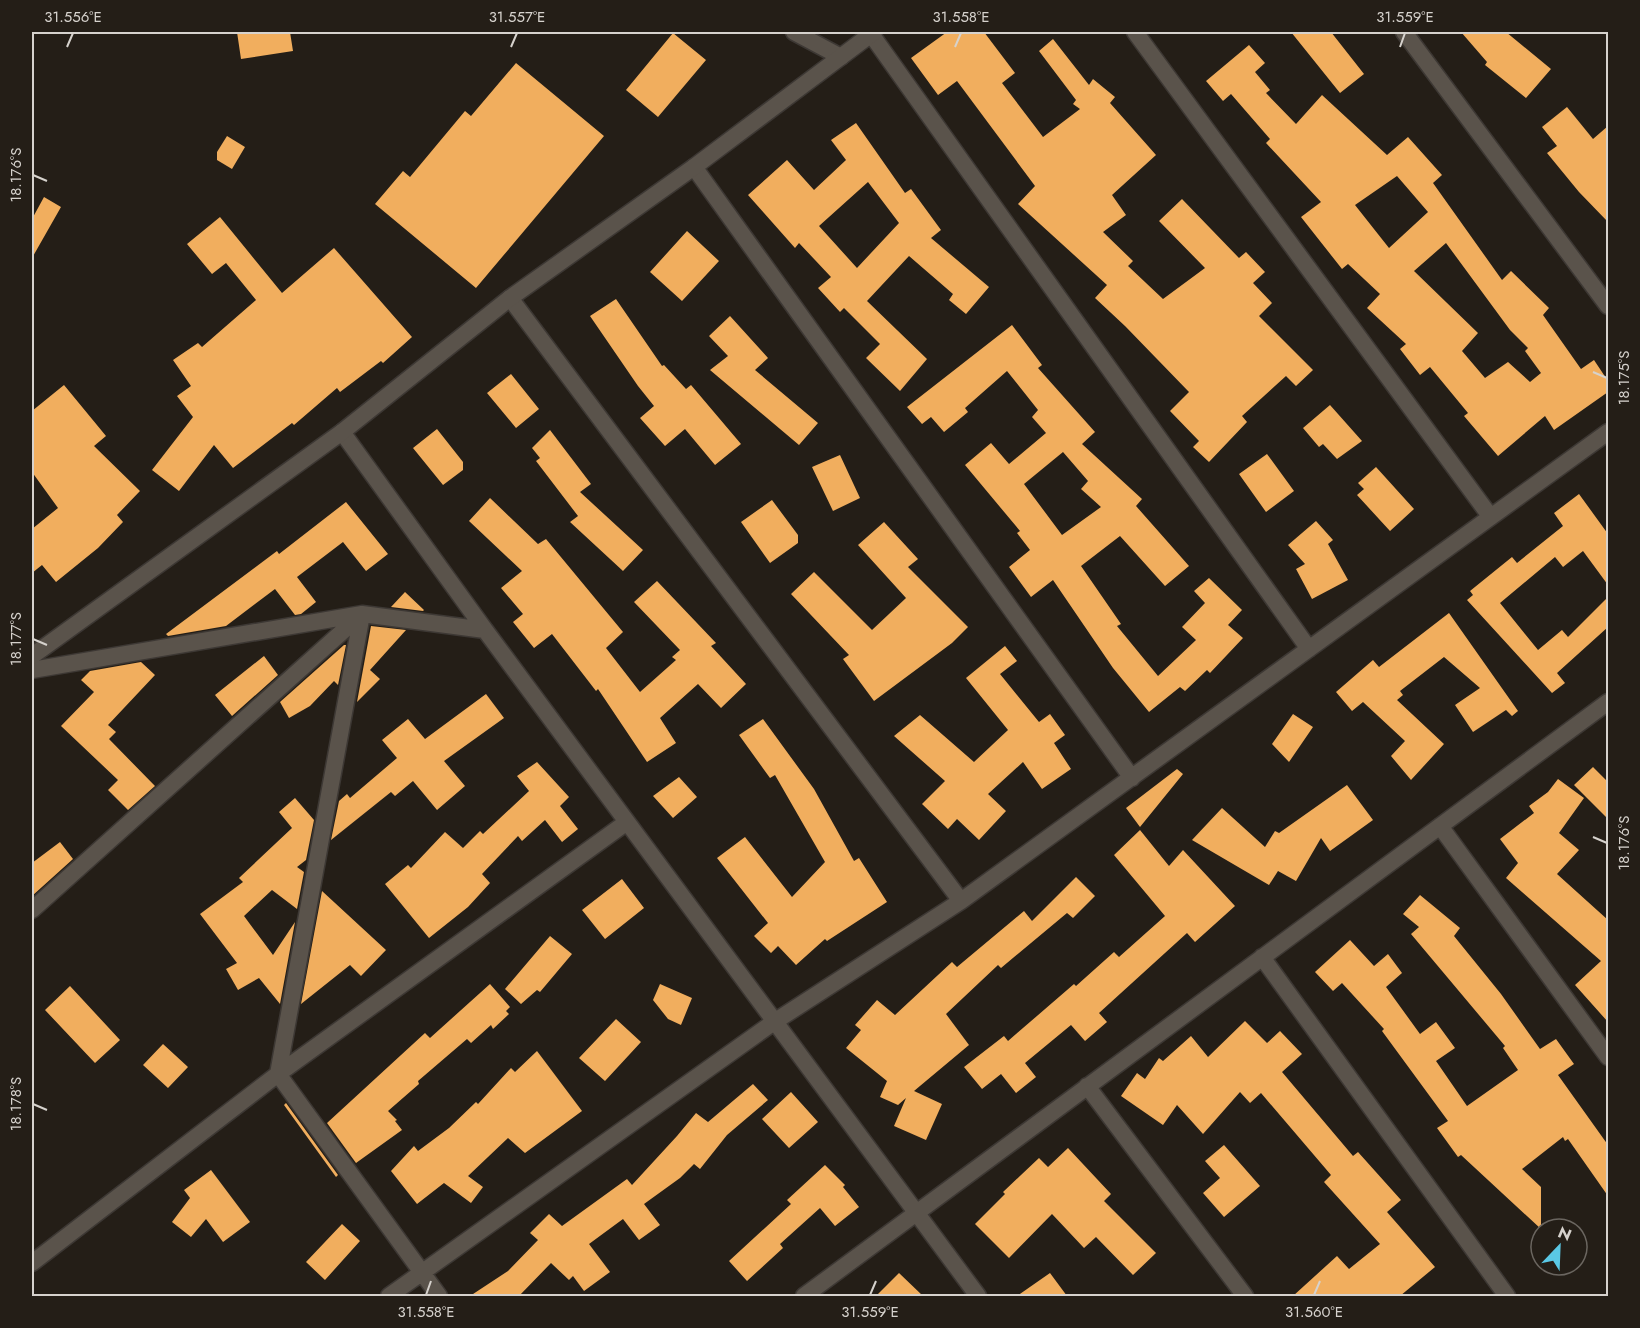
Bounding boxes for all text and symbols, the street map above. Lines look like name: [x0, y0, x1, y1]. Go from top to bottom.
text: 31.556°E: [44, 6, 102, 28]
text: 31.557°E: [489, 6, 545, 28]
text: 31.558°E: [933, 6, 989, 28]
text: 31.559°E: [1376, 6, 1434, 28]
text: 18.176°S: [5, 148, 27, 202]
text: 18.175°S: [1613, 351, 1635, 405]
text: 18.177°S: [5, 612, 27, 666]
text: 18.176°S: [1613, 816, 1635, 870]
text: 18.178°S: [5, 1077, 27, 1131]
north arrow: [1529, 1217, 1589, 1277]
text: N: [1554, 1221, 1575, 1247]
text: 31.558°E: [398, 1301, 454, 1323]
text: 31.559°E: [841, 1301, 899, 1323]
text: 31.560°E: [1285, 1301, 1343, 1323]

